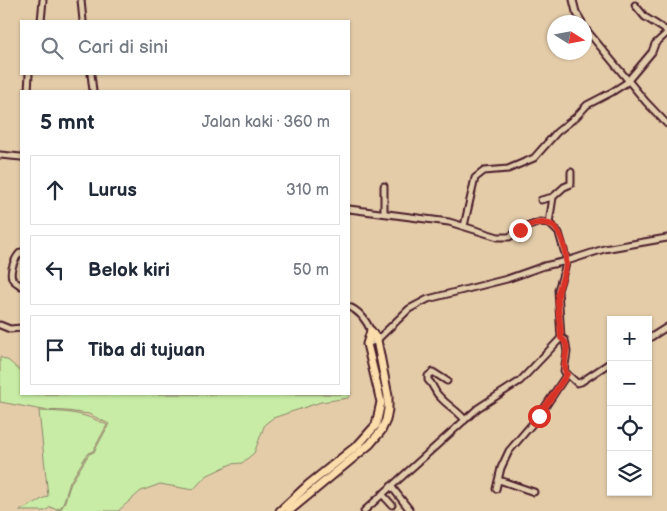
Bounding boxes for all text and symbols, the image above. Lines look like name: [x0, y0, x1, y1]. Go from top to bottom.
north arrow: [547, 15, 592, 60]
search box: [20, 20, 350, 75]
icon: search: [38, 34, 66, 62]
text: Cari di sini: [78, 36, 168, 59]
text: 5 mnt: [40, 110, 94, 135]
text: Jalan kaki · 360 m: [202, 113, 330, 132]
icon: ahead: [41, 176, 69, 204]
text: Lurus: [88, 179, 137, 202]
text: 310 m: [286, 181, 329, 200]
route end: [509, 219, 532, 242]
icon: left: [41, 256, 69, 284]
text: Belok kiri: [88, 259, 170, 282]
text: 50 m: [293, 261, 329, 280]
map controls: [607, 316, 652, 496]
button: +: [607, 316, 652, 361]
icon: arrive: [41, 336, 69, 364]
text: Tiba di tujuan: [88, 339, 205, 362]
button: −: [607, 361, 652, 406]
route start: [528, 405, 551, 428]
button: locate: [607, 406, 652, 451]
button: layers: [607, 451, 652, 496]

